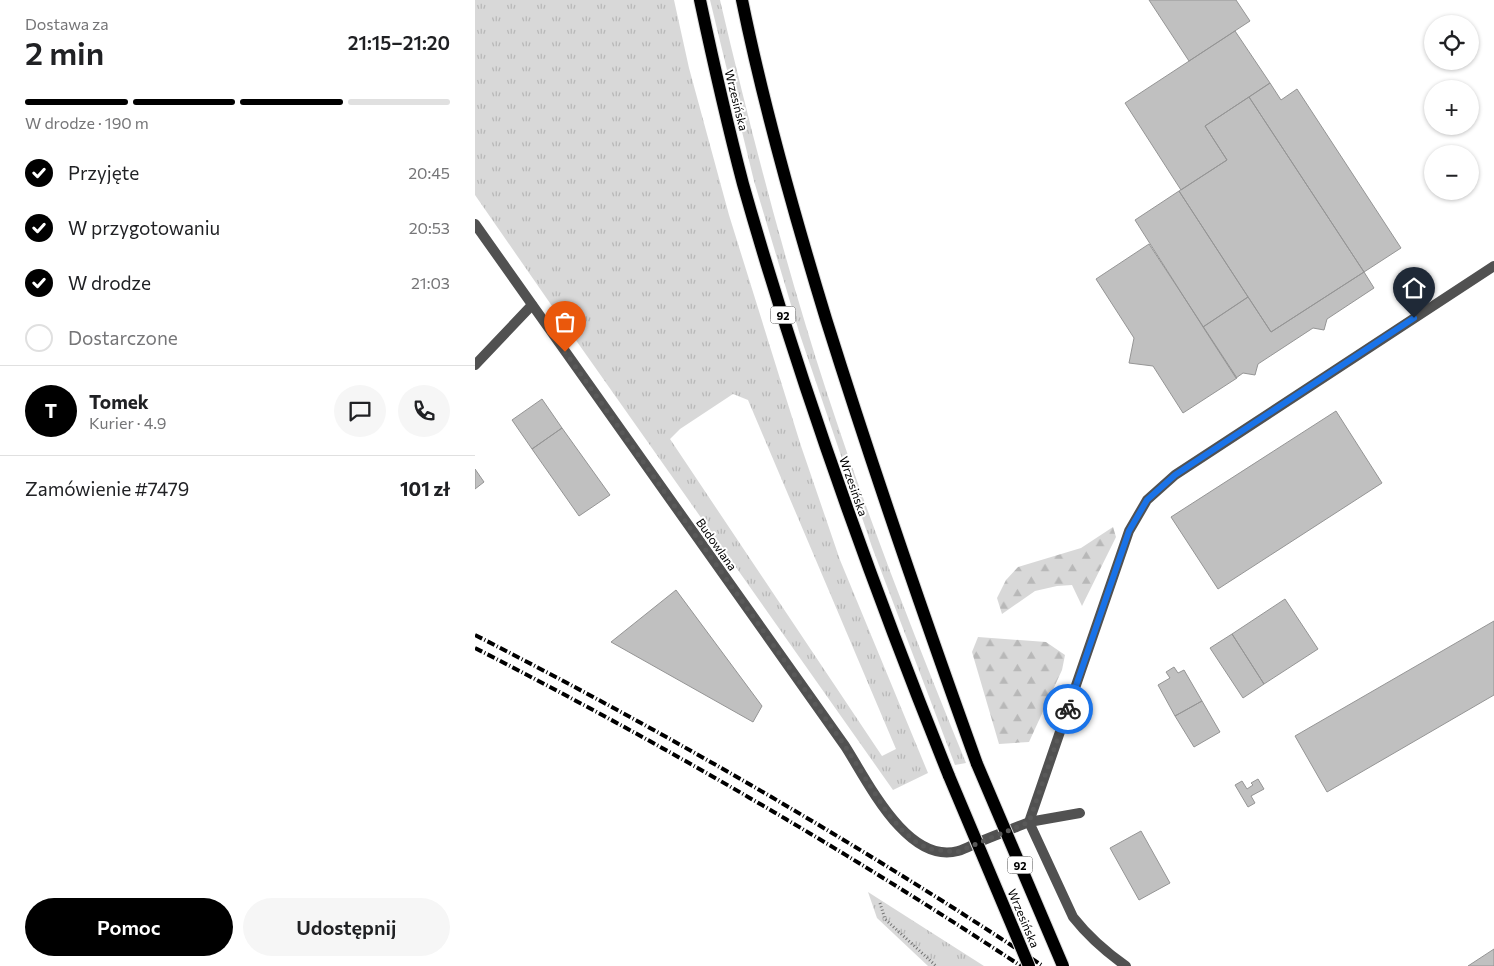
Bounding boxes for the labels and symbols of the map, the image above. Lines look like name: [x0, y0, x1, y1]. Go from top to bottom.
street label: Wrzesińska: [723, 68, 751, 132]
pin: [1393, 267, 1435, 318]
pin: [544, 301, 586, 352]
road number: 92: [771, 306, 795, 324]
street label: Wrzesińska: [837, 454, 871, 518]
street label: Budowlana: [694, 515, 740, 573]
courier: [1043, 684, 1093, 734]
road number: 92: [1007, 856, 1033, 874]
street label: Wrzesińska: [1005, 887, 1043, 949]

